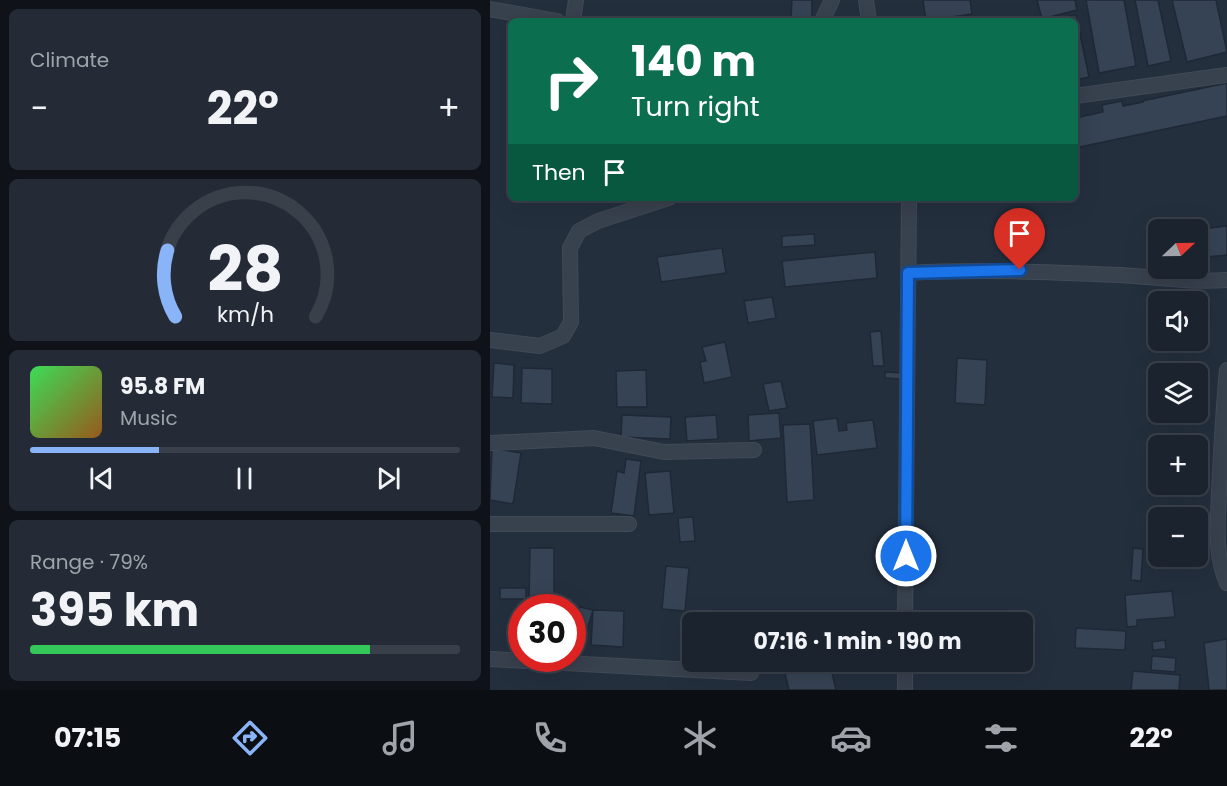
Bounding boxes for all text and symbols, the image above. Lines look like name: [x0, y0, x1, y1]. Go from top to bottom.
text: 140 m: [631, 32, 756, 91]
icon: right: [532, 42, 610, 120]
text: Climate: [30, 46, 109, 74]
text: 22°: [207, 77, 279, 140]
text: −: [30, 85, 48, 132]
text: +: [437, 85, 460, 132]
text: Turn right: [631, 88, 760, 125]
icon: arrive: [598, 156, 631, 189]
text: Then: [532, 157, 586, 188]
pin: [994, 208, 1045, 270]
icon: arrive: [1003, 217, 1036, 250]
north arrow: [1148, 219, 1208, 279]
map controls: [1148, 219, 1208, 567]
text: 28: [207, 225, 283, 313]
button: sound: [1148, 291, 1208, 351]
text: km/h: [216, 299, 274, 330]
button: layers: [1148, 363, 1208, 423]
text: 95.8 FM: [120, 371, 205, 402]
text: Music: [120, 404, 178, 432]
button: +: [1148, 435, 1208, 495]
icon: previous: [85, 462, 118, 495]
icon: pause: [228, 462, 261, 495]
icon: next: [372, 462, 405, 495]
button: −: [1148, 507, 1208, 567]
position arrow: [874, 524, 938, 588]
text: Range · 79%: [30, 548, 148, 576]
text: 395 km: [30, 579, 199, 642]
speed limit sign: 30: [508, 594, 586, 672]
text: 07:16 · 1 min · 190 m: [753, 626, 962, 657]
icon: directions: [229, 717, 271, 759]
icon: music: [379, 717, 421, 759]
icon: phone: [529, 717, 571, 759]
icon: climate: [679, 717, 721, 759]
icon: car: [830, 717, 872, 759]
icon: filters: [980, 717, 1022, 759]
text: 07:15: [54, 719, 121, 756]
text: 22°: [1130, 719, 1173, 756]

